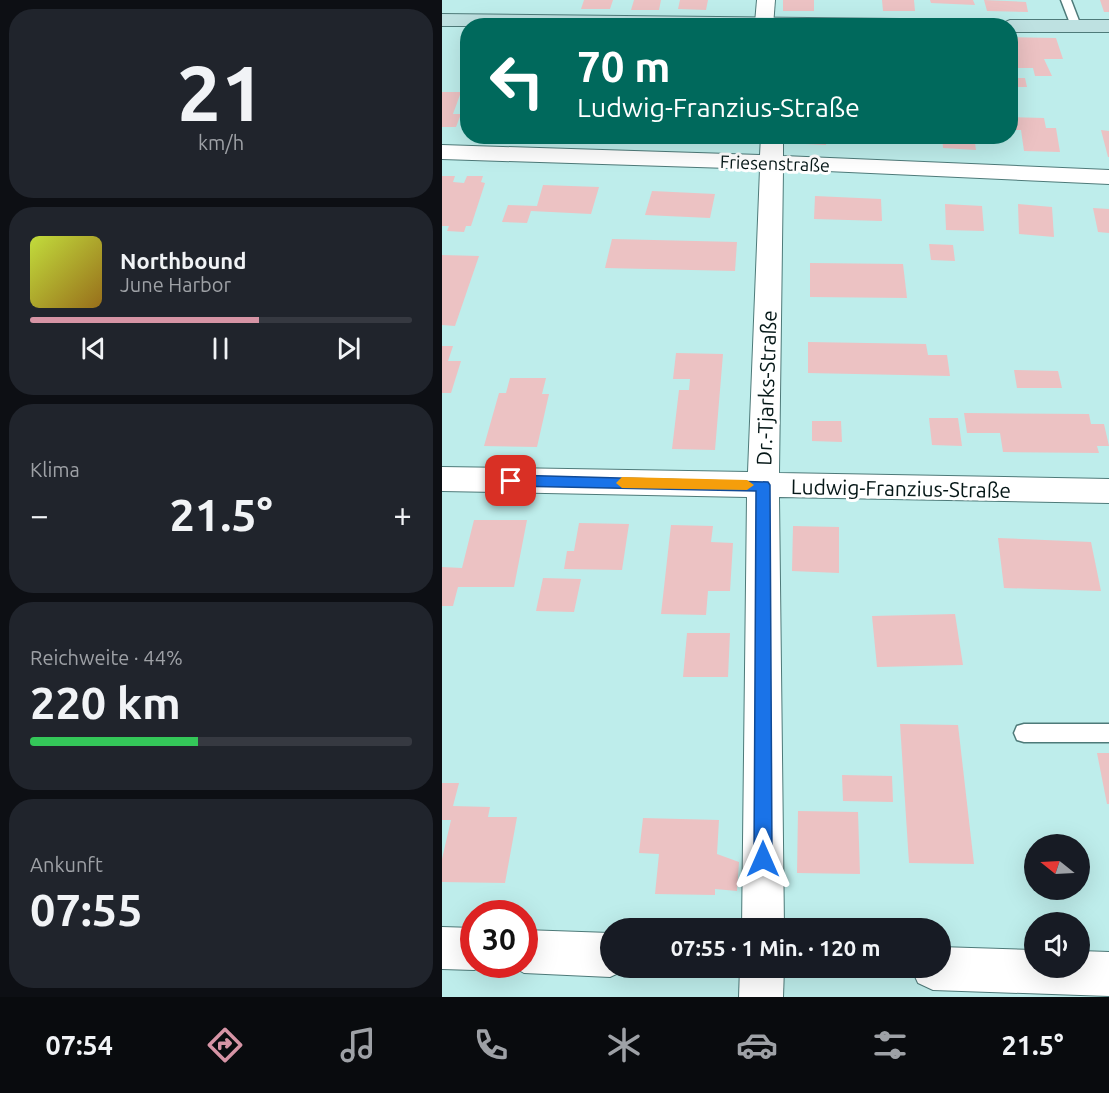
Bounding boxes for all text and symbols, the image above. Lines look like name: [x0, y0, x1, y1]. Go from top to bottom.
icon: left: [478, 42, 556, 120]
text: 70 m: [577, 43, 671, 90]
text: 21: [177, 48, 265, 136]
text: Ludwig-Franzius-Straße: [577, 92, 860, 122]
text: km/h: [198, 131, 244, 154]
street label: Friesenstraße: [720, 151, 830, 175]
text: Northbound: [120, 248, 246, 273]
text: June Harbor: [120, 273, 231, 296]
street label: Dr.-Tjarks-Straße: [751, 310, 781, 466]
icon: previous: [77, 332, 110, 365]
icon: pause: [204, 332, 237, 365]
icon: next: [332, 332, 365, 365]
pin: [485, 455, 536, 506]
text: Klima: [30, 458, 80, 481]
icon: arrive: [494, 464, 527, 497]
street label: Ludwig-Franzius-Straße: [791, 474, 1011, 502]
text: 21.5°: [169, 489, 273, 540]
text: −: [30, 496, 49, 533]
text: +: [393, 496, 412, 533]
text: Reichweite · 44%: [30, 646, 183, 669]
text: 220 km: [30, 677, 181, 728]
position arrow: [731, 827, 795, 891]
north arrow: [1024, 834, 1090, 900]
map controls: [1024, 834, 1090, 978]
text: Ankunft: [30, 853, 103, 876]
text: 07:55: [30, 884, 143, 935]
speed limit sign: 30: [460, 900, 538, 978]
button: sound: [1024, 912, 1090, 978]
text: 07:55 · 1 Min. · 120 m: [671, 935, 880, 960]
icon: directions: [204, 1024, 246, 1066]
icon: music: [337, 1024, 379, 1066]
icon: phone: [470, 1024, 512, 1066]
icon: climate: [603, 1024, 645, 1066]
icon: car: [736, 1024, 778, 1066]
icon: filters: [869, 1024, 911, 1066]
text: 07:54: [45, 1030, 113, 1060]
text: 21.5°: [1002, 1030, 1063, 1060]

